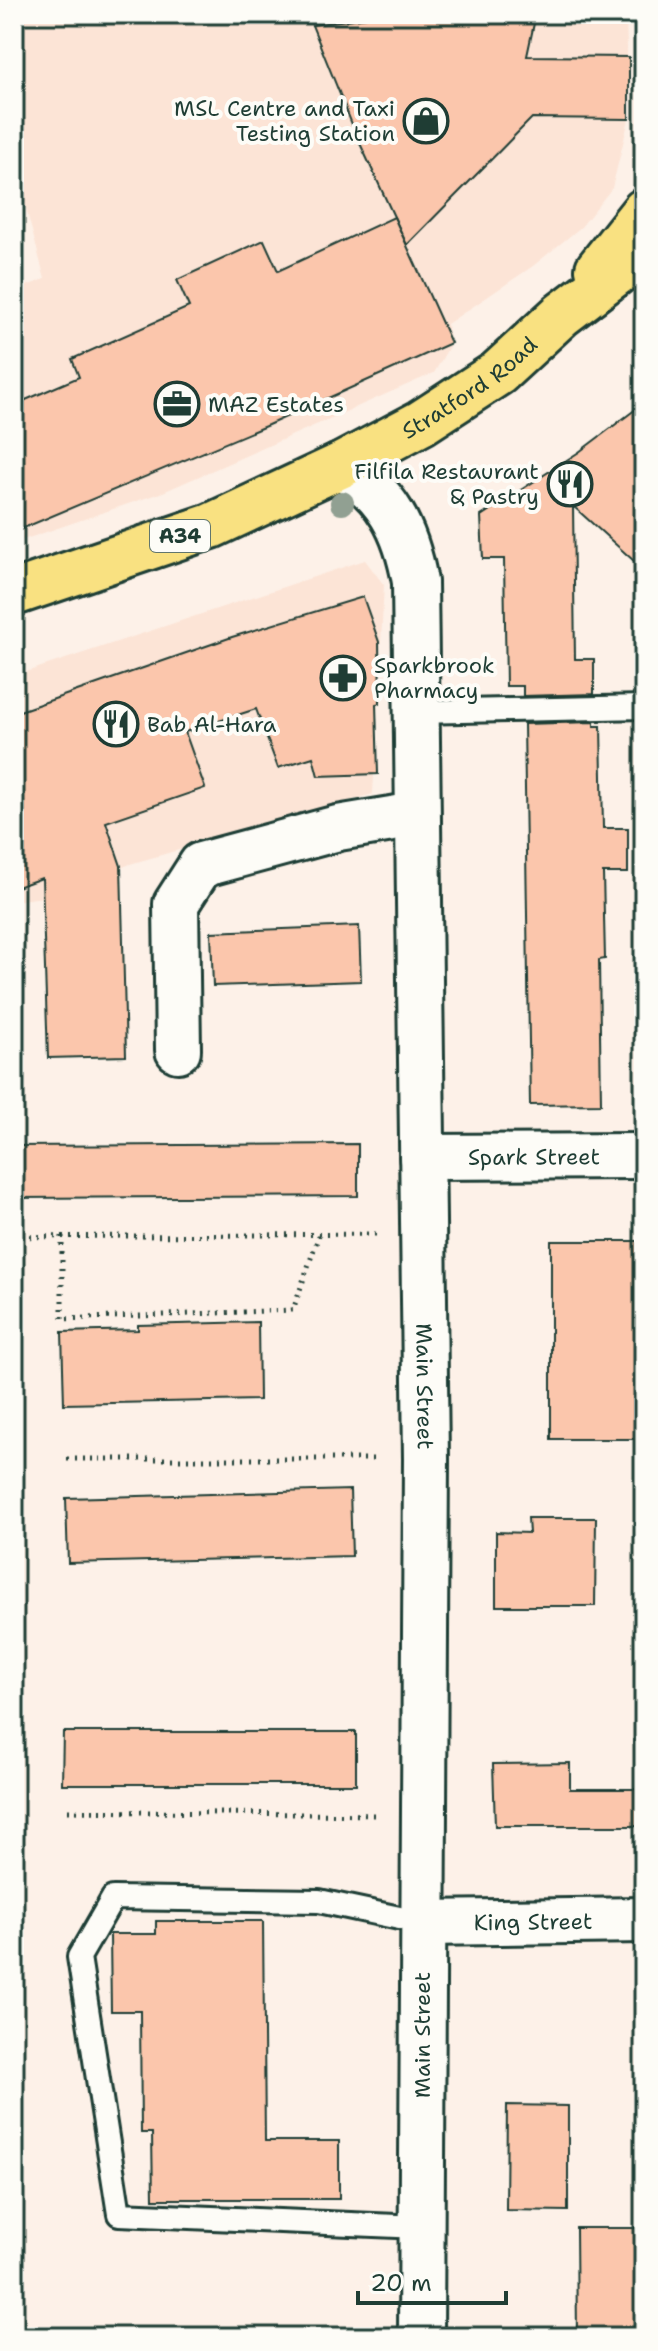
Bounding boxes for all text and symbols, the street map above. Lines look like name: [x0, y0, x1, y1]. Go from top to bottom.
place label: MSL Centre and Taxi Testing Station: [174, 94, 395, 148]
shop icon: MSL Centre and Taxi Testing Station: [402, 97, 450, 145]
street label: Stratford Road: [397, 330, 544, 446]
office icon: MAZ Estates: [153, 380, 201, 428]
place label: MAZ Estates: [208, 390, 344, 419]
place label: Filfila Restaurant & Pastry: [354, 457, 539, 511]
restaurant icon: Filfila Restaurant & Pastry: [546, 460, 594, 508]
road number: A34: [150, 520, 210, 552]
place label: Sparkbrook Pharmacy: [374, 651, 495, 705]
pharmacy icon: Sparkbrook Pharmacy: [319, 654, 367, 702]
restaurant icon: Bab Al-Hara: [92, 700, 140, 748]
place label: Bab Al-Hara: [147, 710, 277, 739]
street label: Spark Street: [468, 1142, 600, 1172]
street label: Main Street: [409, 1323, 440, 1450]
street label: King Street: [473, 1907, 593, 1937]
street label: Main Street: [408, 1972, 437, 2098]
scale bar: [358, 2255, 506, 2305]
text: 20 m: [370, 2267, 432, 2299]

